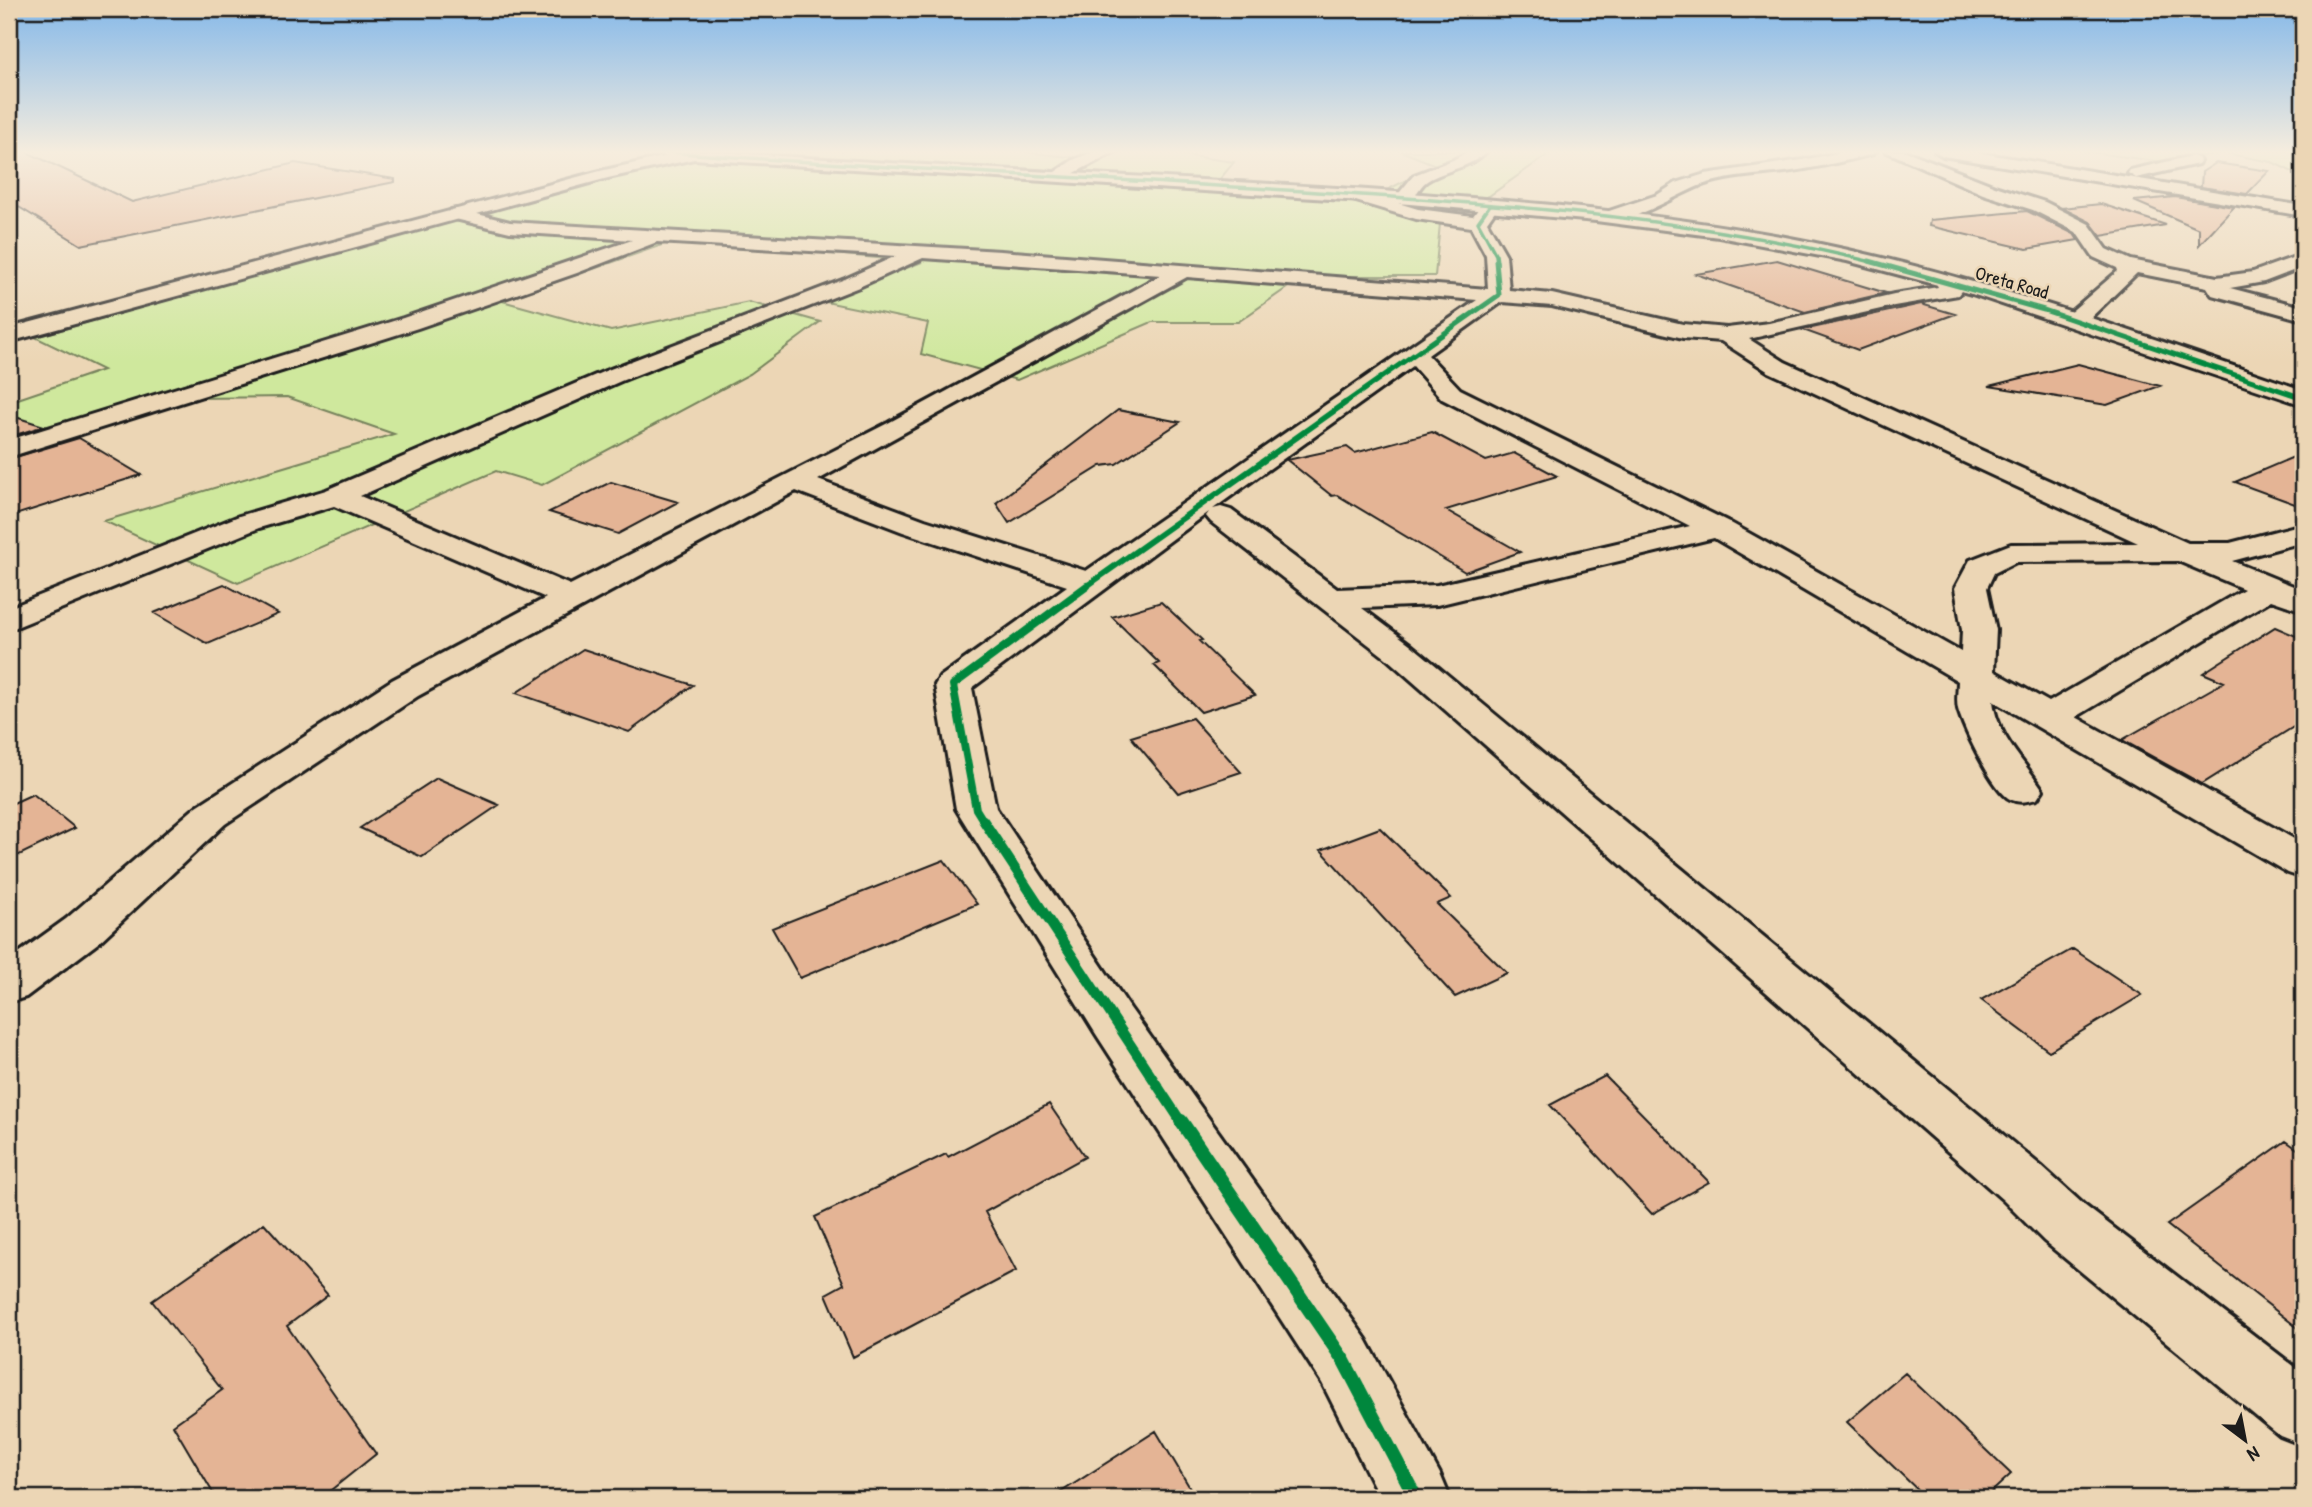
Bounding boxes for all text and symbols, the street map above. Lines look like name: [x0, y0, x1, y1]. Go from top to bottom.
street label: Oreta Road: [1972, 259, 2052, 305]
north arrow: [2210, 1406, 2280, 1476]
text: N: [2243, 1441, 2265, 1468]

